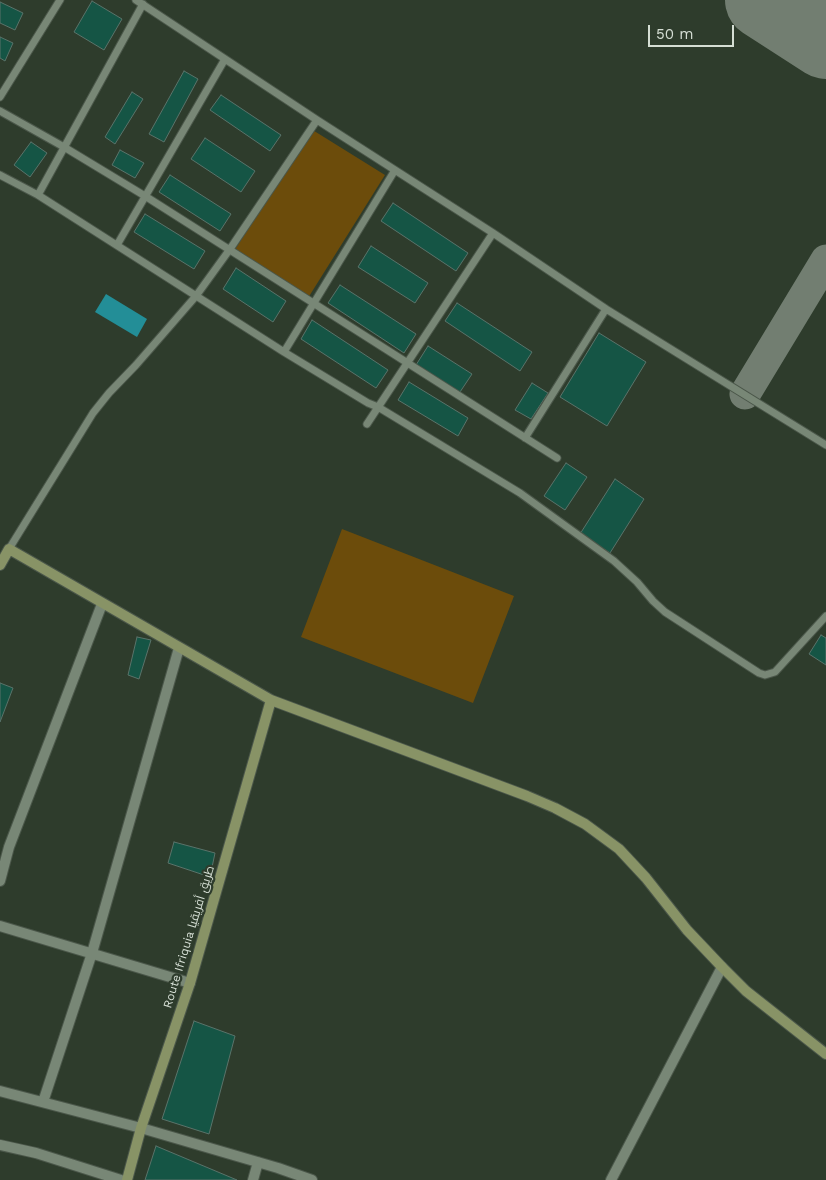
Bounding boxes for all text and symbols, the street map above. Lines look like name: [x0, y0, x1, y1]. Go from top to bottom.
scale bar: [651, 15, 737, 47]
text: 50 m: [656, 25, 693, 43]
street label: Route Ifriquia طريق أفريقيا: [160, 864, 218, 1010]

